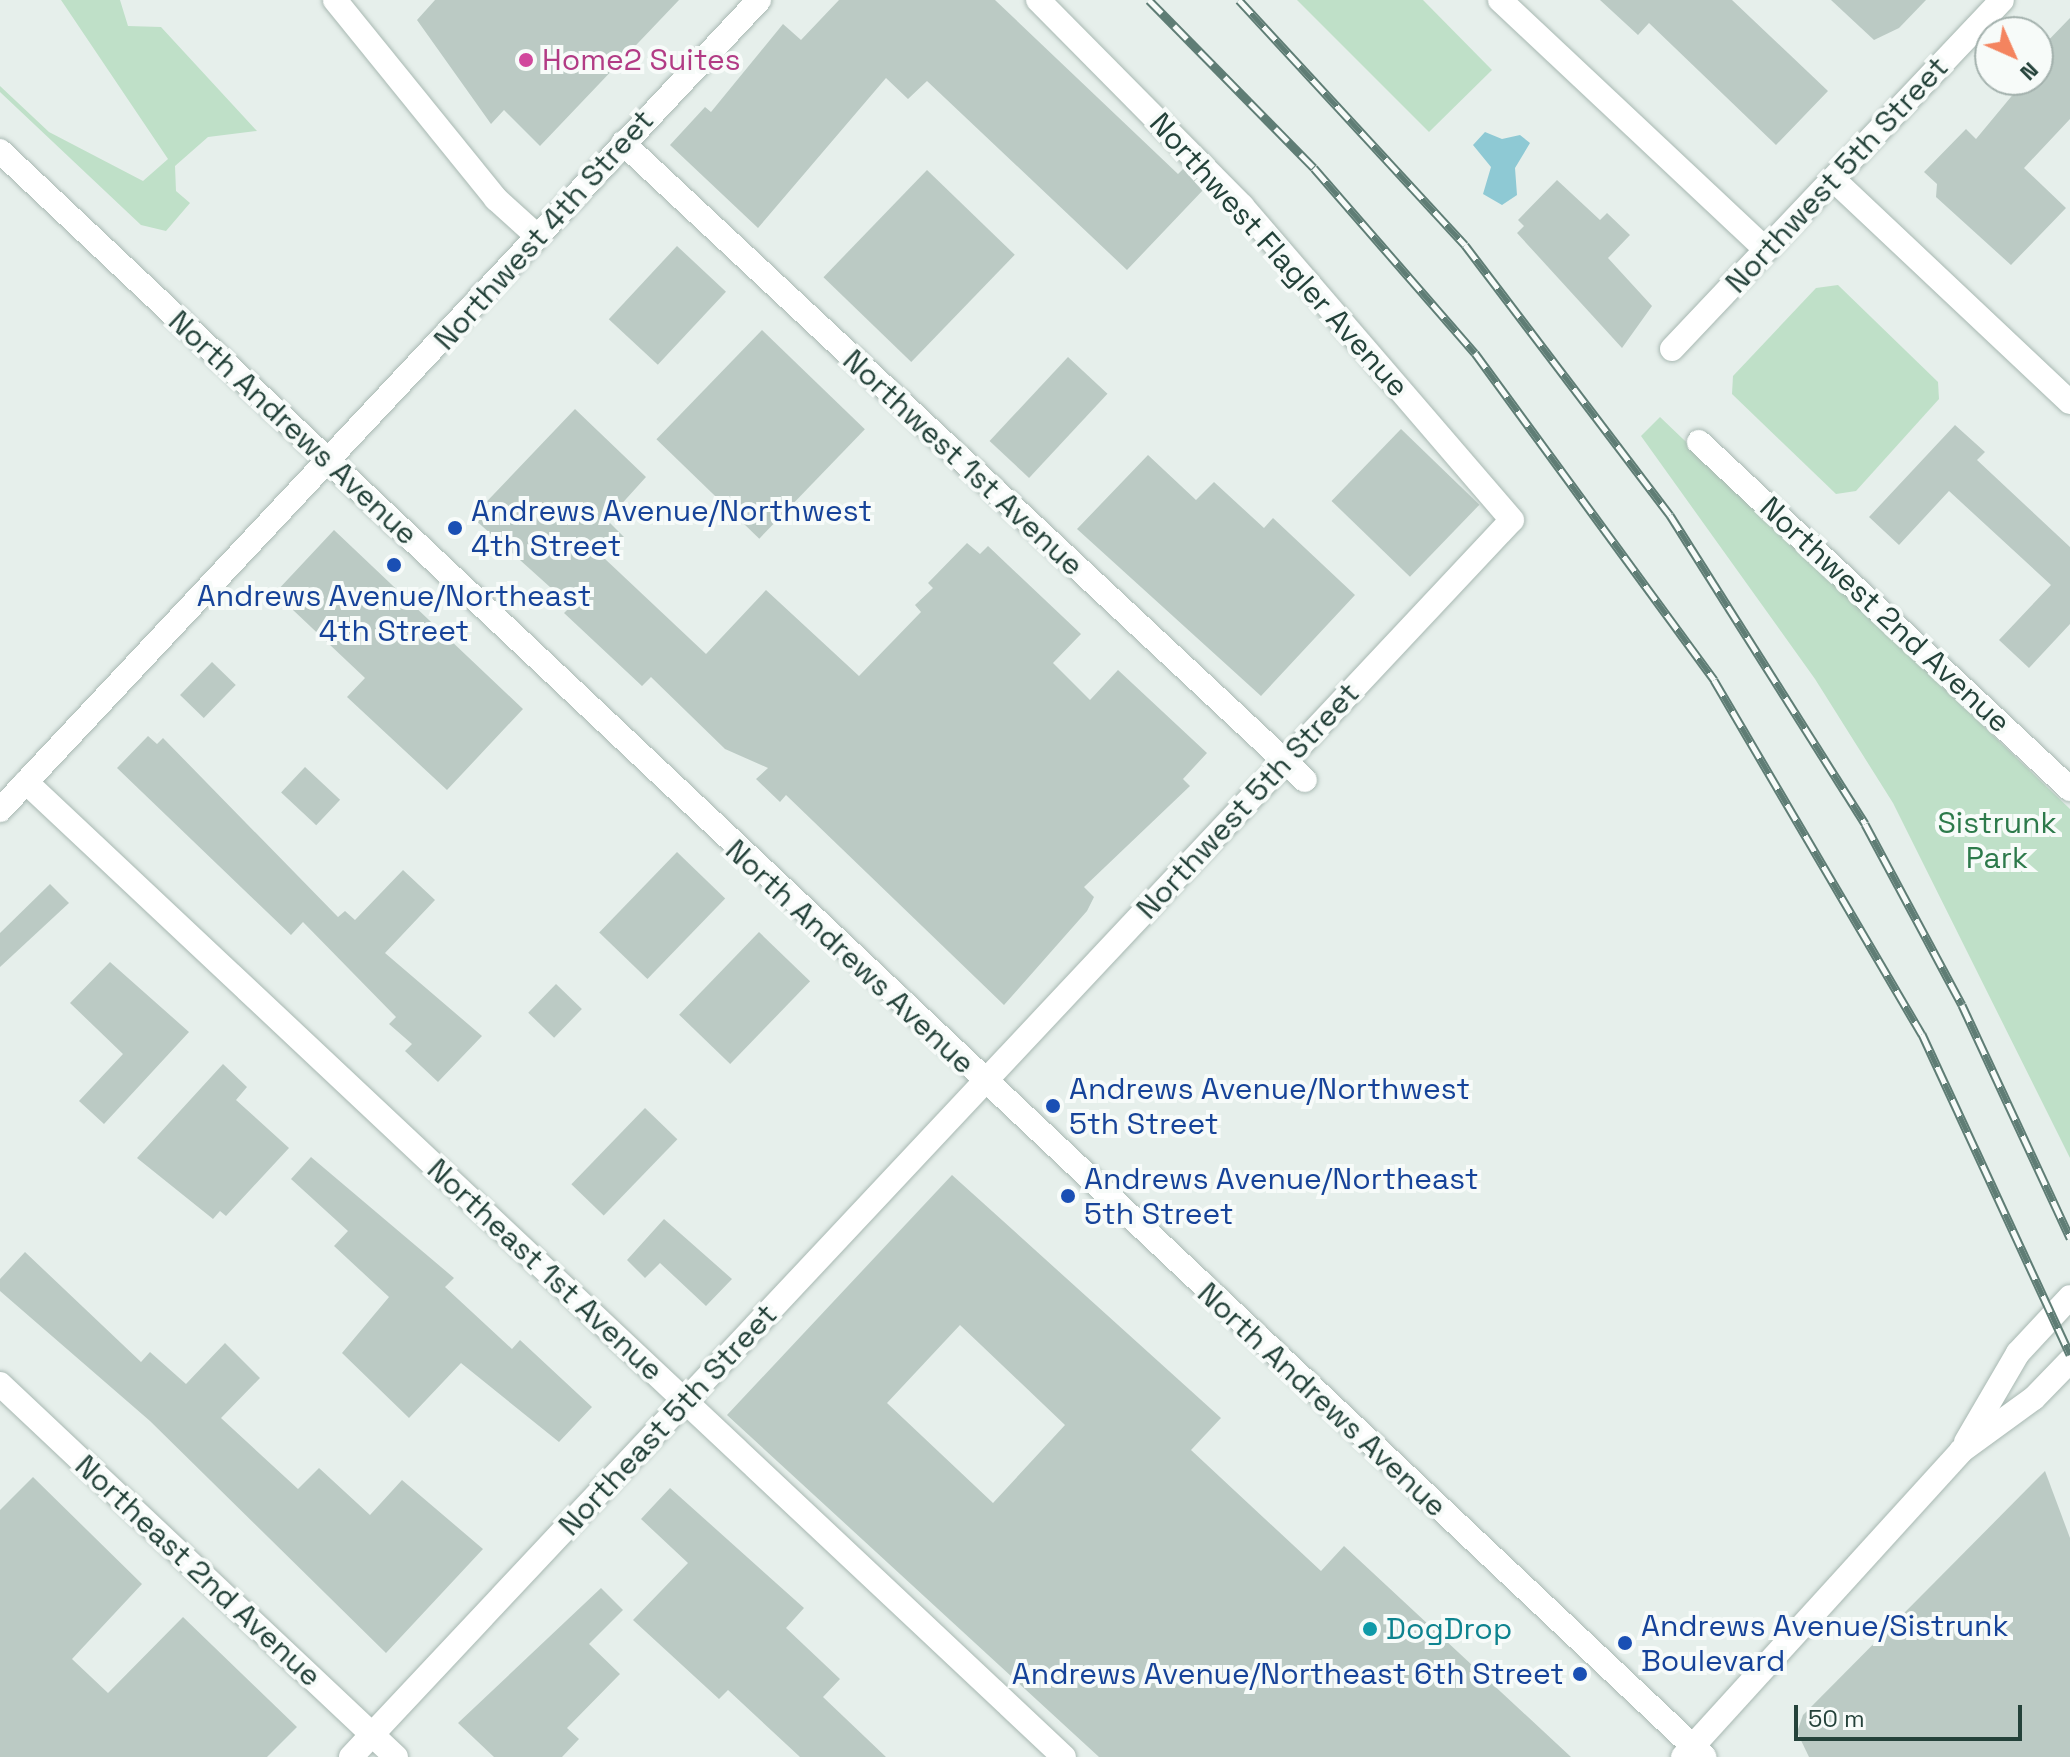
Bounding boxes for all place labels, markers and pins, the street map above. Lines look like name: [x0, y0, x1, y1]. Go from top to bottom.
place label: Home2 Suites: [542, 42, 741, 78]
marker: Home2 Suites: [517, 51, 535, 69]
place label: Andrews Avenue/Northwest 4th Street: [471, 493, 872, 564]
marker: Andrews Avenue/Northwest 4th Street: [446, 519, 464, 537]
marker: Andrews Avenue/Northeast 4th Street: [385, 556, 403, 574]
place label: Andrews Avenue/Northeast 4th Street: [197, 578, 591, 648]
place label: Andrews Avenue/Northwest 5th Street: [1069, 1071, 1470, 1142]
marker: Andrews Avenue/Northwest 5th Street: [1044, 1097, 1062, 1115]
place label: Andrews Avenue/Northeast 5th Street: [1084, 1161, 1479, 1232]
marker: Andrews Avenue/Northeast 5th Street: [1059, 1187, 1077, 1205]
place label: Andrews Avenue/Sistrunk Boulevard: [1641, 1608, 2009, 1678]
place label: DogDrop: [1386, 1611, 1512, 1647]
marker: DogDrop: [1361, 1620, 1379, 1638]
marker: Andrews Avenue/Sistrunk Boulevard: [1616, 1634, 1634, 1652]
place label: Andrews Avenue/Northeast 6th Street: [1011, 1656, 1564, 1692]
marker: Andrews Avenue/Northeast 6th Street: [1571, 1665, 1589, 1683]

